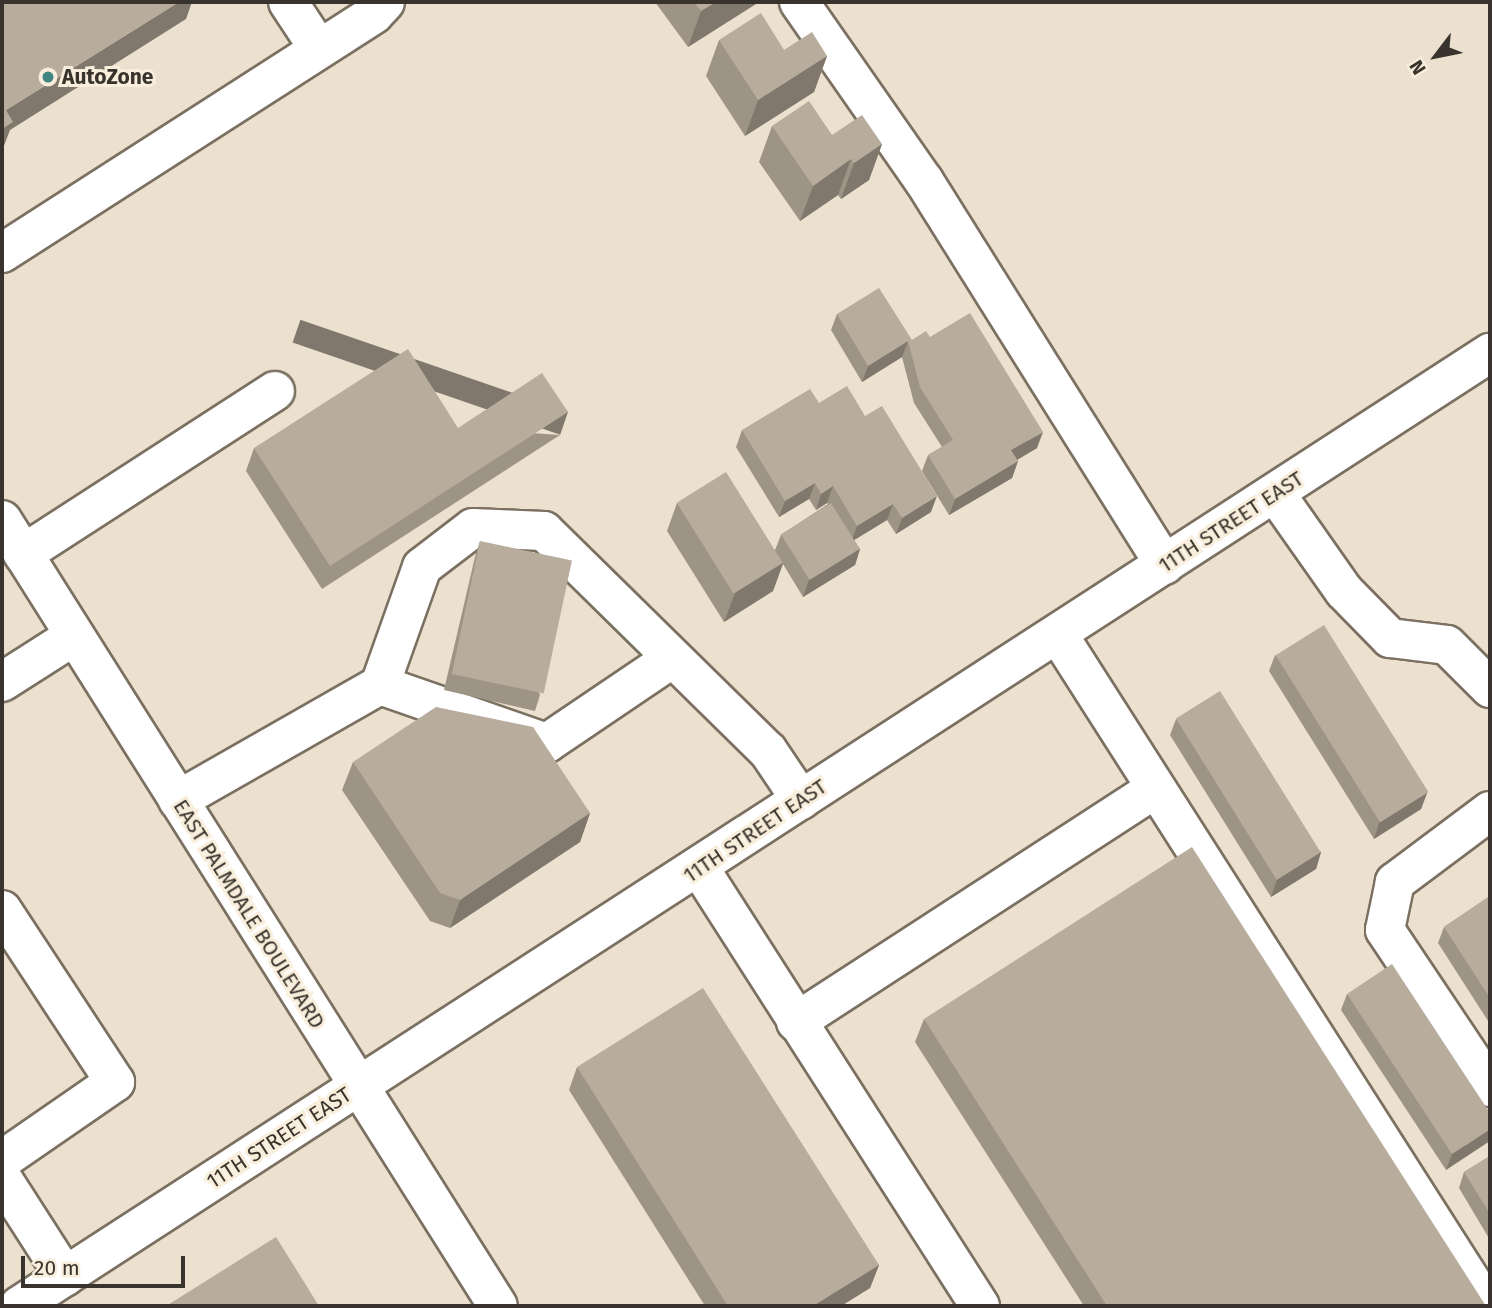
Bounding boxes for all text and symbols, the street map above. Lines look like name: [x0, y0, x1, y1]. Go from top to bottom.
north arrow: [1401, 21, 1471, 91]
text: N: [1405, 56, 1431, 79]
place label: AutoZone: [62, 64, 153, 90]
marker: AutoZone: [40, 69, 56, 85]
street label: 11TH STREET EAST: [1154, 466, 1308, 578]
street label: 11TH STREET EAST: [679, 774, 831, 888]
street label: EAST PALMDALE BOULEVARD: [168, 795, 330, 1033]
street label: 11TH STREET EAST: [202, 1082, 356, 1194]
scale bar: [24, 1242, 189, 1286]
text: 20 m: [34, 1255, 80, 1281]

